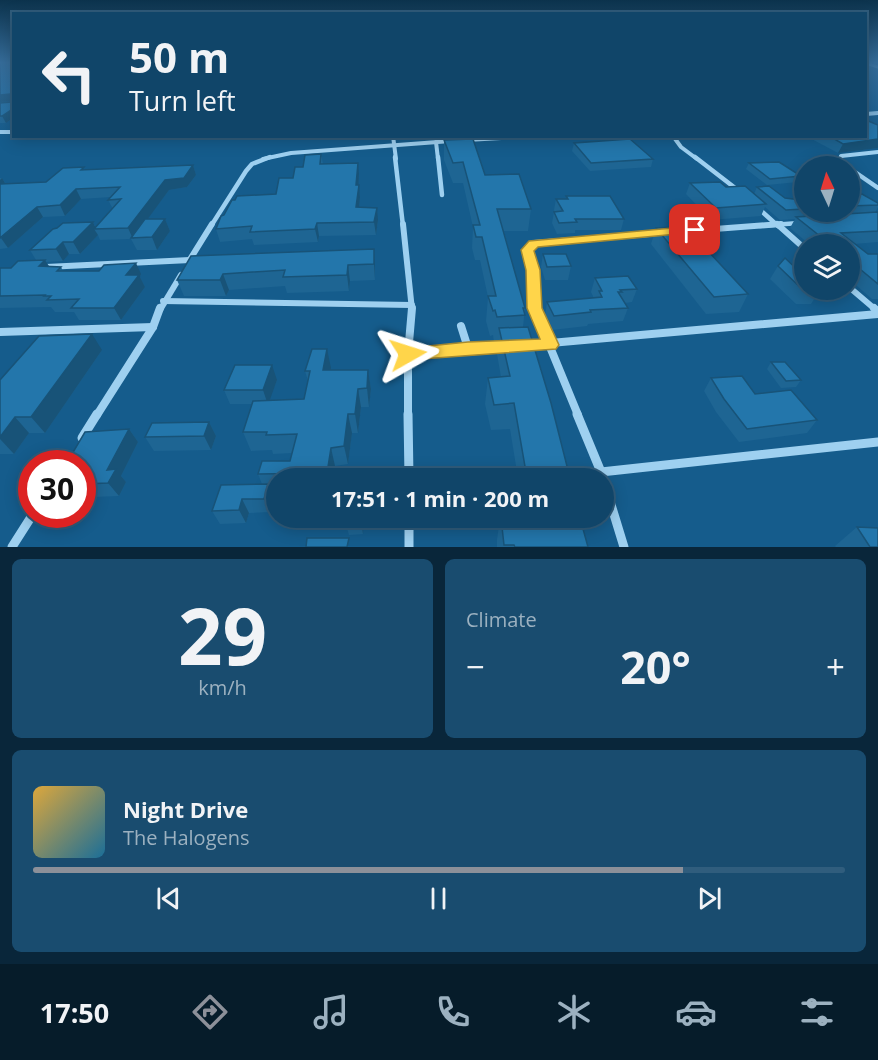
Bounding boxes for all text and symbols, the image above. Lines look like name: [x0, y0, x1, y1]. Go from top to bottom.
text: 50 m: [129, 28, 229, 85]
icon: left: [30, 36, 108, 114]
text: Turn left: [129, 82, 236, 119]
north arrow: [794, 156, 860, 222]
map controls: [794, 156, 860, 300]
pin: [669, 204, 720, 255]
icon: arrive: [678, 213, 711, 246]
button: layers: [794, 234, 860, 300]
position arrow: [376, 322, 440, 386]
speed limit sign: 30: [18, 450, 96, 528]
text: 17:51 · 1 min · 200 m: [331, 483, 549, 513]
text: 29: [178, 582, 267, 688]
text: Climate: [466, 606, 537, 633]
text: 20°: [620, 636, 691, 697]
text: −: [466, 644, 485, 689]
text: +: [826, 644, 845, 689]
text: km/h: [198, 674, 247, 701]
text: Night Drive: [123, 794, 248, 824]
text: The Halogens: [123, 824, 250, 851]
icon: previous: [152, 882, 185, 915]
icon: pause: [422, 882, 455, 915]
icon: next: [693, 882, 726, 915]
icon: directions: [189, 991, 231, 1033]
icon: music: [310, 991, 352, 1033]
icon: phone: [432, 991, 474, 1033]
icon: climate: [553, 991, 595, 1033]
icon: car: [675, 991, 717, 1033]
icon: filters: [796, 991, 838, 1033]
text: 17:50: [40, 994, 109, 1031]

